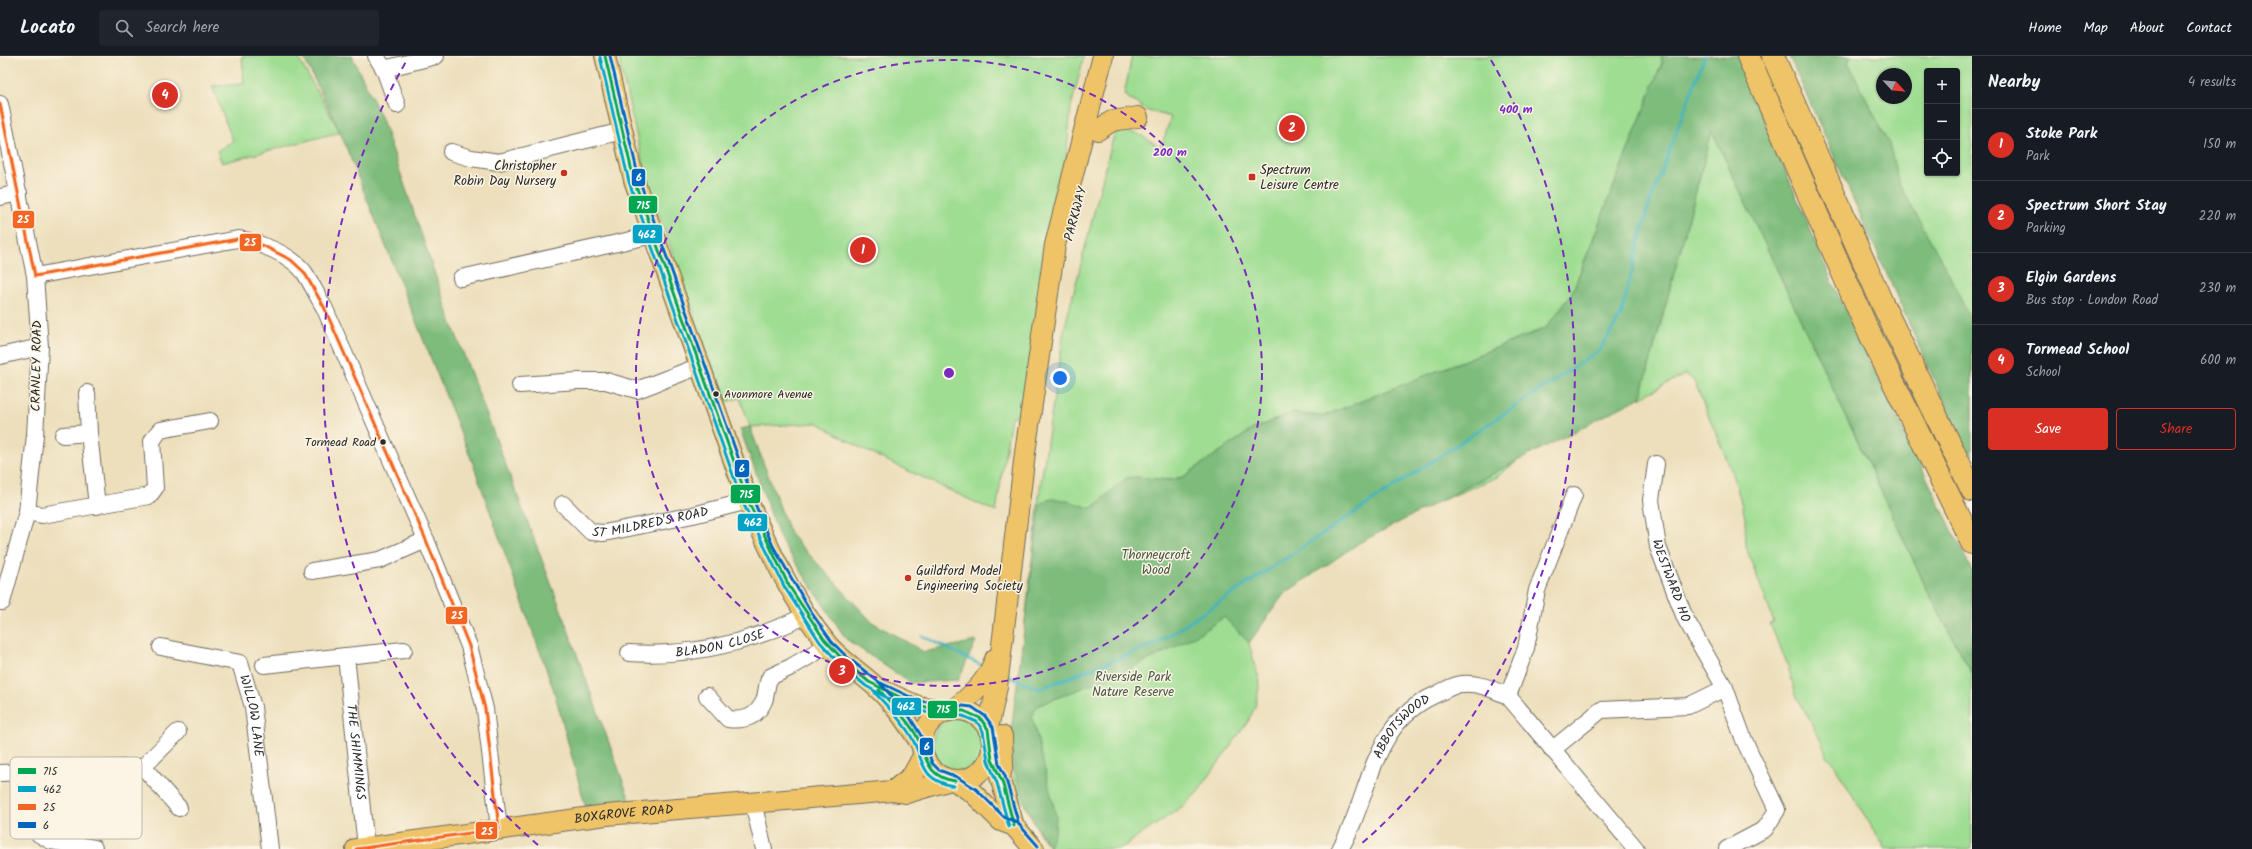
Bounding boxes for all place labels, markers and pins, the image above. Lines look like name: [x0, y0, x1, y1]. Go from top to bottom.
pin: 4: [152, 80, 178, 110]
pin: 2: [1279, 113, 1305, 143]
place label: Christopher Robin Day Nursery: [454, 156, 557, 192]
place label: Spectrum Leisure Centre: [1260, 160, 1339, 196]
marker: Christopher Robin Day Nursery: [559, 168, 569, 178]
marker: Spectrum Leisure Centre: [1247, 172, 1257, 182]
pin: 1: [850, 235, 876, 265]
centre of rings: [942, 366, 956, 380]
place label: Avonmore Avenue: [724, 385, 813, 404]
marker: Avonmore Avenue: [711, 389, 721, 399]
place label: Tormead Road: [305, 433, 377, 452]
marker: Tormead Road: [378, 437, 388, 447]
place label: Guildford Model Engineering Society: [916, 561, 1024, 597]
marker: Guildford Model Engineering Society: [903, 573, 913, 583]
pin: 3: [829, 656, 855, 686]

